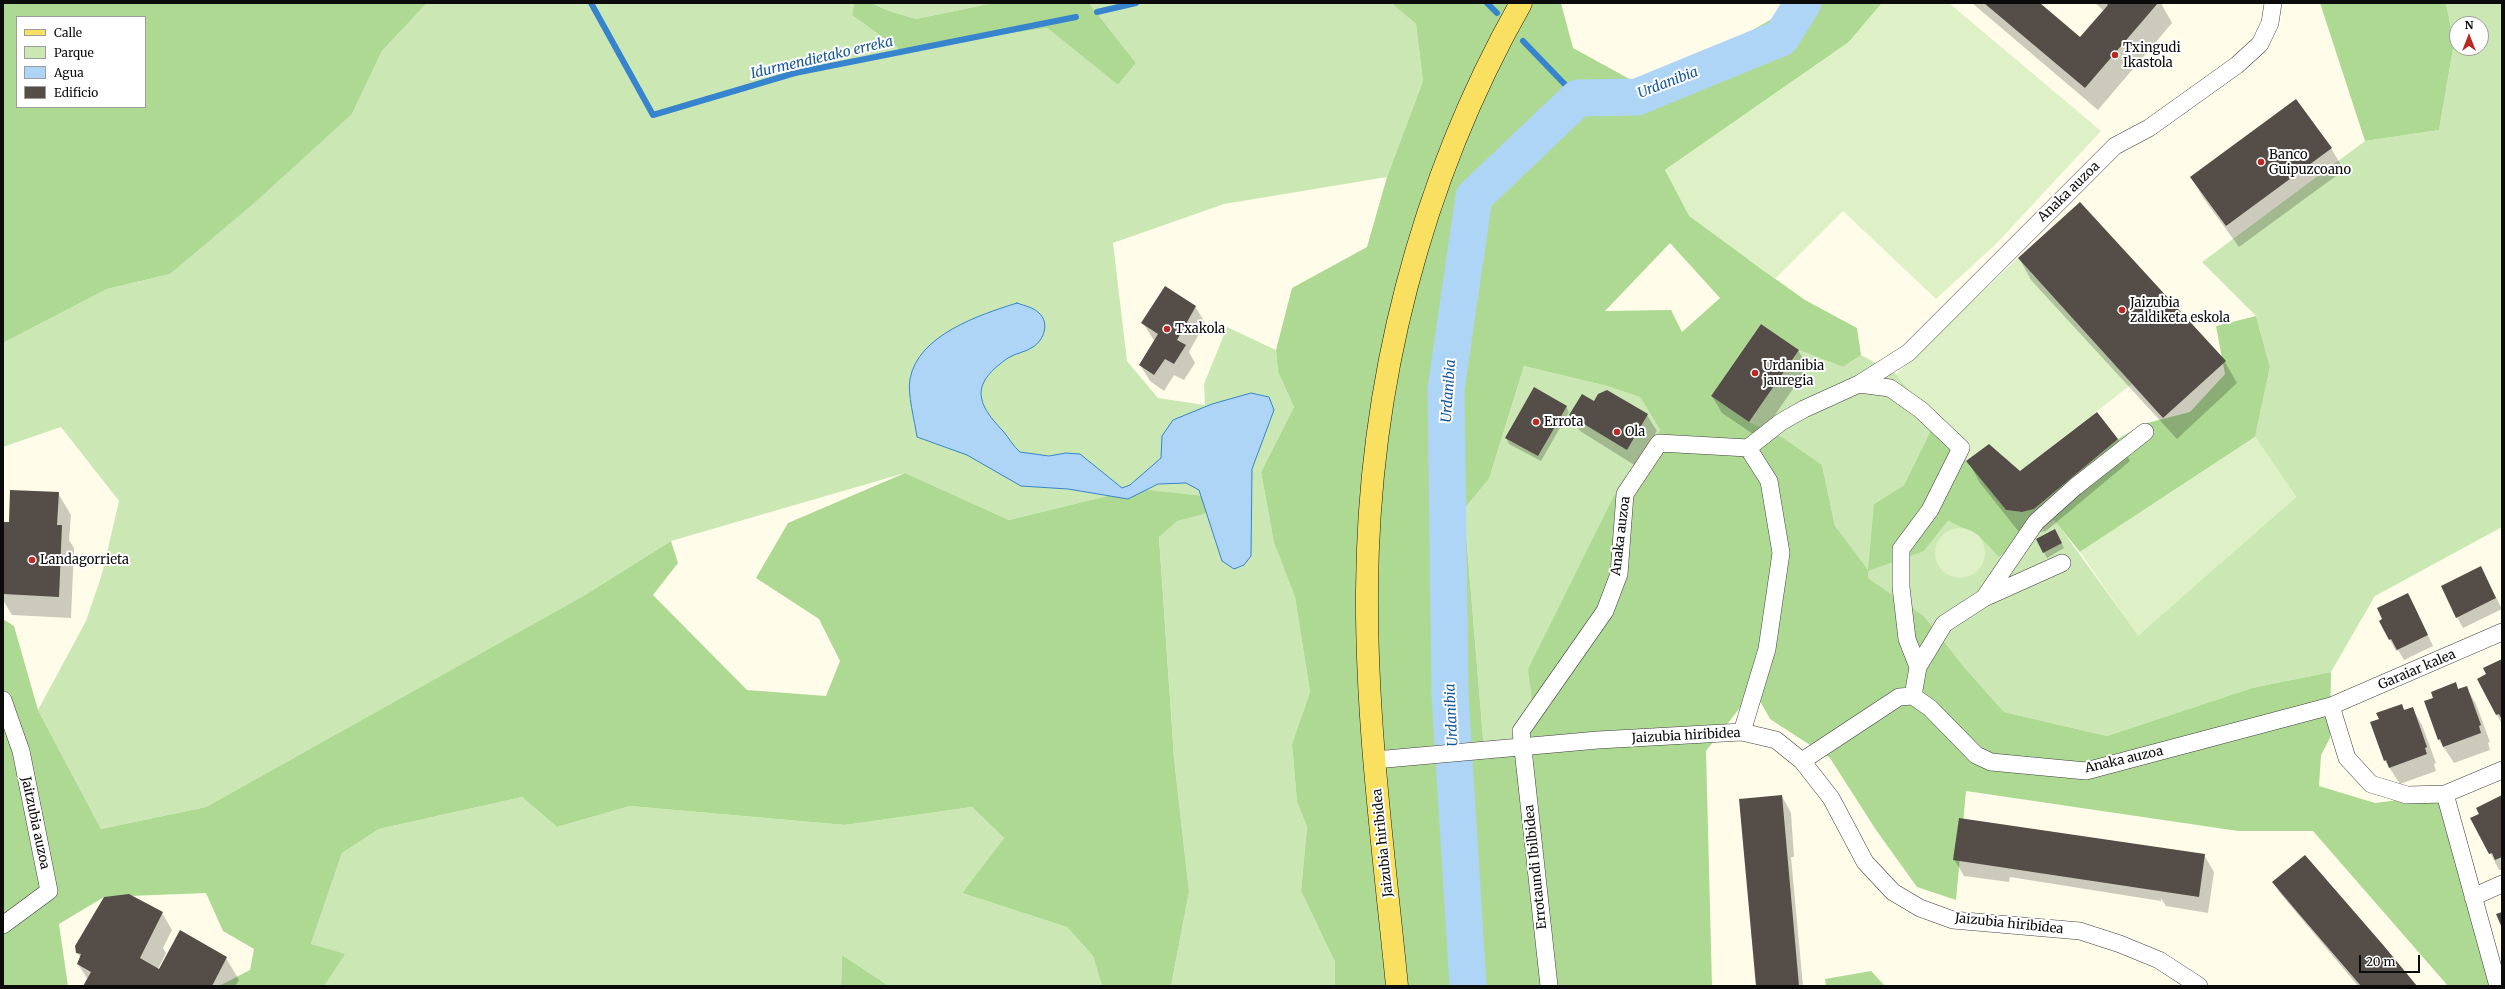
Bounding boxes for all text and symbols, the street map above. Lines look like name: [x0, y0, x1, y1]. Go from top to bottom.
legend: [16, 16, 146, 108]
north arrow: [2449, 16, 2489, 56]
text: N: [2465, 18, 2473, 32]
text: Calle: [54, 25, 82, 40]
water label: Idurmendietako erreka: [749, 33, 895, 83]
place label: Txingudi Ikastola: [2123, 40, 2181, 71]
text: Parque: [54, 45, 94, 60]
marker: Txingudi Ikastola: [2110, 50, 2120, 60]
water label: Urdanibia: [1636, 64, 1700, 102]
text: Agua: [54, 65, 84, 80]
text: Edificio: [54, 85, 98, 100]
place label: Banco Guipuzcoano: [2269, 147, 2351, 178]
marker: Banco Guipuzcoano: [2256, 157, 2266, 167]
street label: Anaka auzoa: [2035, 159, 2103, 225]
place label: Jaizubia zaldiketa eskola: [2130, 295, 2230, 326]
marker: Jaizubia zaldiketa eskola: [2117, 305, 2127, 315]
place label: Txakola: [1175, 321, 1225, 337]
marker: Txakola: [1162, 324, 1172, 334]
place label: Urdanibia jauregia: [1763, 358, 1824, 389]
water label: Urdanibia: [1438, 359, 1460, 423]
marker: Urdanibia jauregia: [1750, 368, 1760, 378]
place label: Errota: [1544, 414, 1583, 430]
marker: Errota: [1531, 417, 1541, 427]
place label: Ola: [1625, 424, 1645, 440]
marker: Ola: [1612, 427, 1622, 437]
street label: Anaka auzoa: [1608, 495, 1634, 577]
place label: Landagorrieta: [40, 552, 129, 568]
marker: Landagorrieta: [27, 555, 37, 565]
street label: Garaiar kalea: [2376, 647, 2458, 693]
water label: Urdanibia: [1442, 683, 1462, 747]
street label: Jaizubia hiribidea: [1631, 725, 1741, 747]
street label: Anaka auzoa: [2083, 743, 2165, 777]
street label: Jaitzubia auzoa: [18, 775, 52, 871]
street label: Jaizubia hiribidea: [1370, 788, 1396, 898]
street label: Errotaundi Ibilbidea: [1522, 804, 1550, 930]
street label: Jaizubia hiribidea: [1954, 911, 2064, 937]
scale bar: [2361, 947, 2422, 973]
text: 20 m: [2366, 954, 2395, 969]

